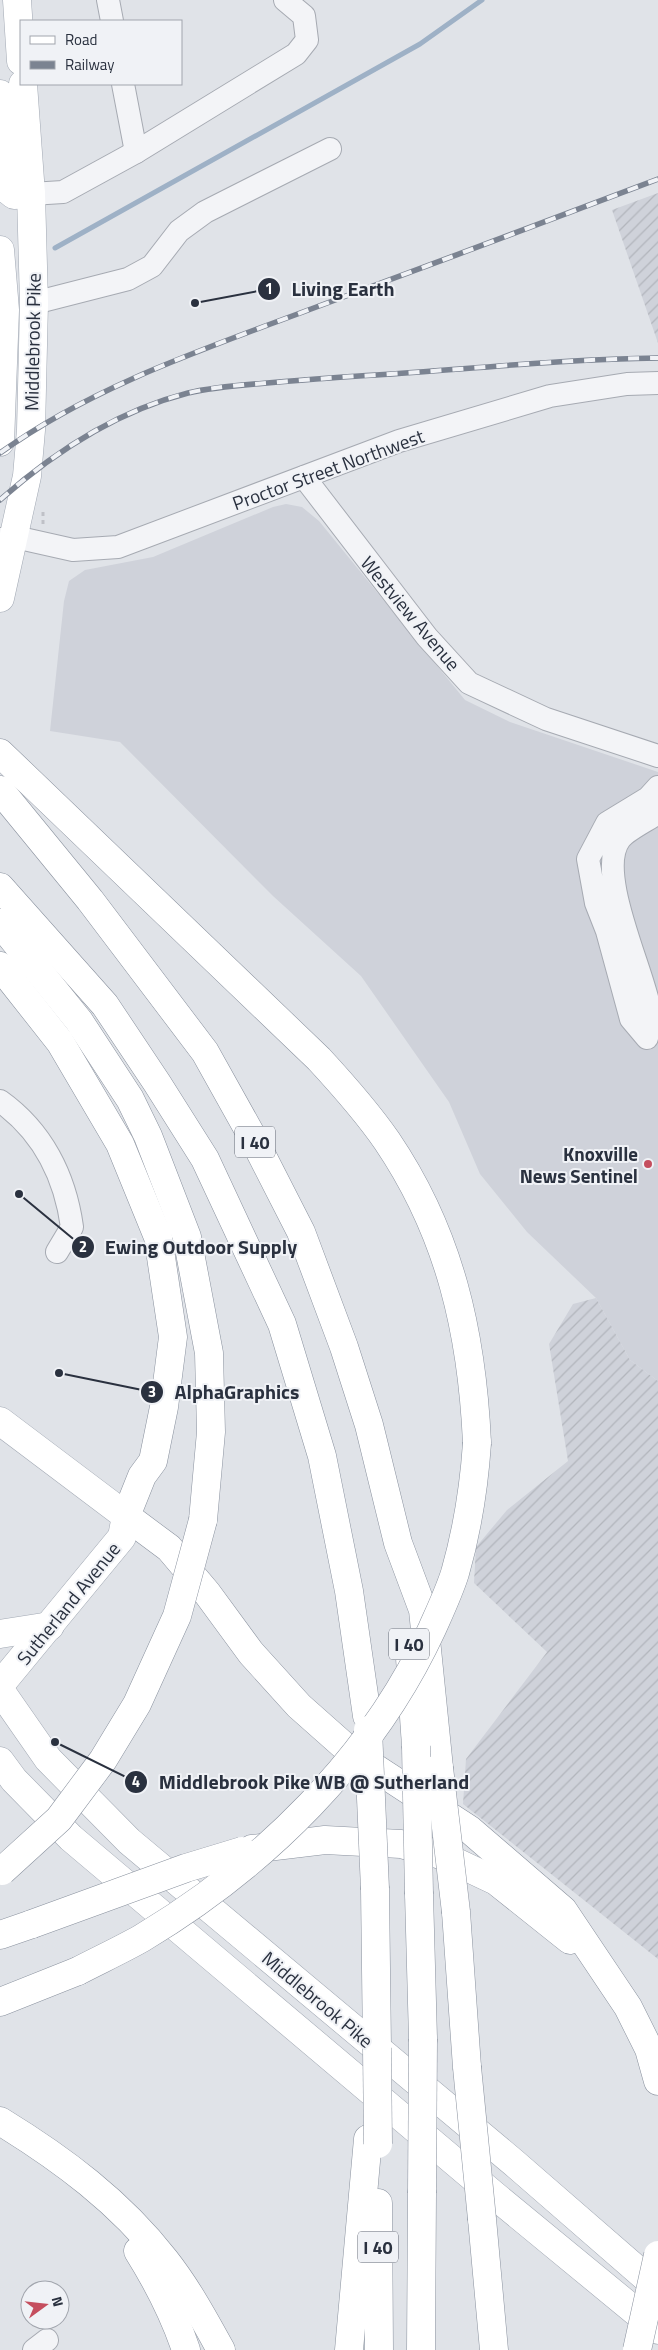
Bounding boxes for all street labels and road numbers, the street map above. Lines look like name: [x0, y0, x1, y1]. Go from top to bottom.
street label: Middlebrook Pike: [16, 273, 48, 411]
street label: Proctor Street Northwest: [228, 421, 428, 517]
street label: Westview Avenue: [354, 549, 468, 677]
road number: I 40: [235, 1126, 275, 1158]
street label: Sutherland Avenue: [9, 1535, 127, 1671]
road number: I 40: [389, 1628, 429, 1660]
street label: Middlebrook Pike: [256, 1944, 380, 2054]
road number: I 40: [358, 2232, 398, 2262]

